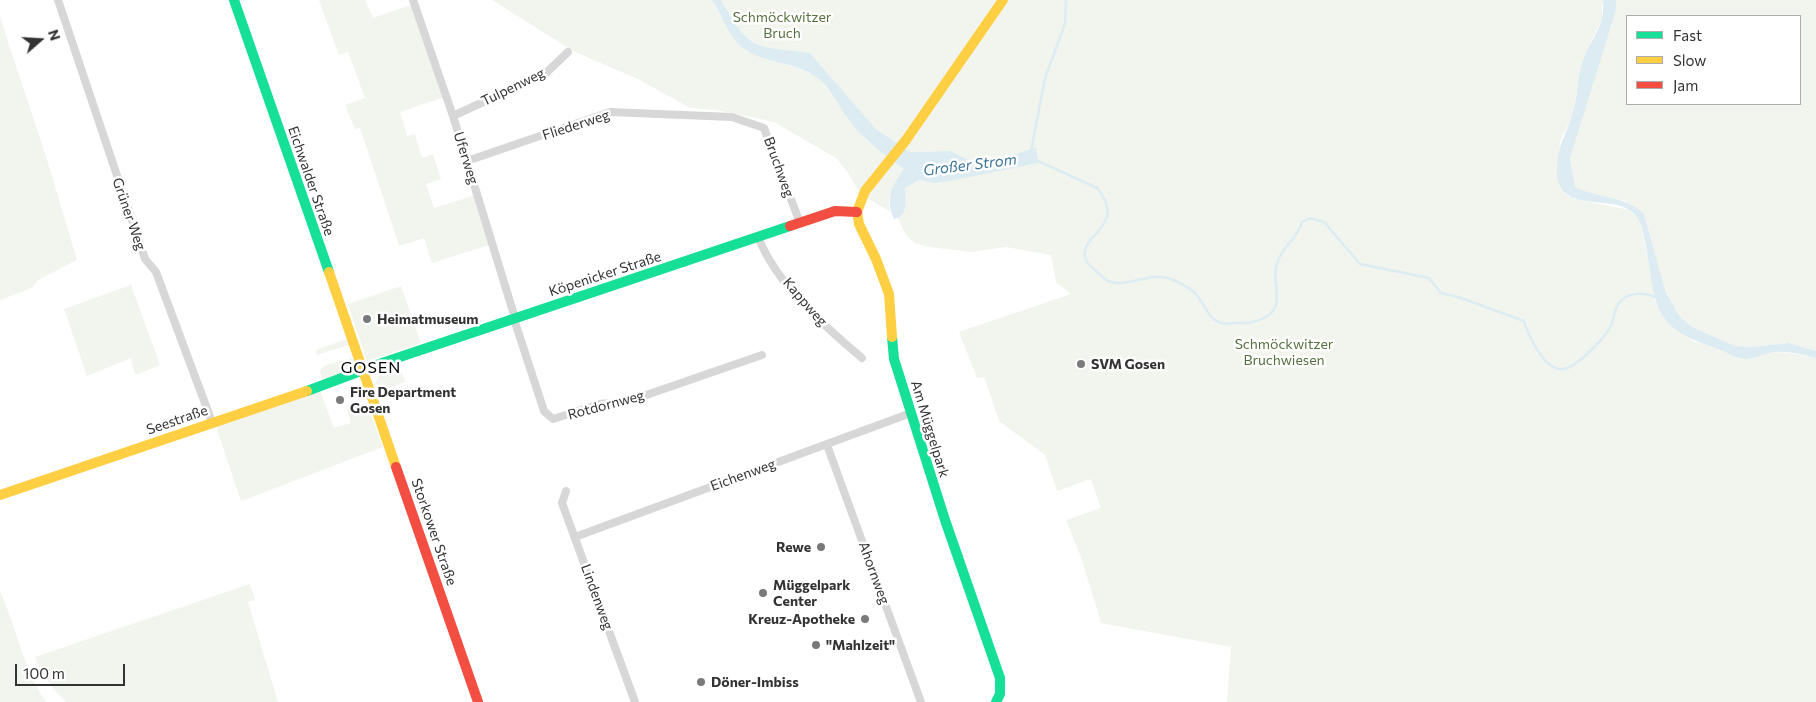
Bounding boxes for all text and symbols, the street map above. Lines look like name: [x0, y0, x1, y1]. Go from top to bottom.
park label: Schmöckwitzer Bruch: [733, 9, 831, 41]
north arrow: [15, 15, 65, 65]
legend: [1626, 15, 1801, 105]
text: Fast: [1673, 26, 1702, 44]
text: N: [45, 27, 64, 43]
text: Slow: [1673, 51, 1706, 69]
street label: Tulpenweg: [478, 64, 548, 110]
text: Jam: [1673, 76, 1698, 94]
street label: Fliederweg: [540, 106, 612, 144]
street label: Eichwalder Straße: [284, 124, 338, 238]
street label: Uferweg: [450, 130, 482, 186]
street label: Bruchweg: [760, 134, 798, 200]
water label: Großer Strom: [922, 150, 1018, 180]
street label: Grüner Weg: [109, 176, 149, 252]
street label: Köpenicker Straße: [547, 248, 663, 300]
street label: Kappweg: [779, 274, 831, 330]
place label: Heimatmuseum: [377, 311, 479, 327]
marker: Heimatmuseum: [361, 313, 373, 325]
park label: Schmöckwitzer Bruchwiesen: [1235, 336, 1333, 368]
place label: SVM Gosen: [1091, 356, 1165, 372]
district label: GOSEN: [340, 358, 402, 378]
marker: SVM Gosen: [1075, 358, 1087, 370]
street label: Am Müggelpark: [907, 378, 953, 480]
place label: Fire Department Gosen: [350, 384, 456, 417]
street label: Rotdornweg: [566, 387, 646, 423]
marker: Fire Department Gosen: [334, 394, 346, 406]
street label: Seestraße: [144, 402, 210, 438]
street label: Eichenweg: [708, 455, 778, 495]
street label: Storkower Straße: [408, 476, 460, 588]
place label: Rewe: [776, 539, 811, 555]
street label: Ahornweg: [855, 539, 893, 607]
marker: Rewe: [815, 541, 827, 553]
street label: Lindenweg: [577, 562, 617, 632]
place label: Müggelpark Center: [773, 577, 850, 610]
marker: Müggelpark Center: [757, 587, 769, 599]
place label: Kreuz-Apotheke: [748, 611, 855, 627]
marker: Kreuz-Apotheke: [859, 613, 871, 625]
place label: "Mahlzeit": [826, 637, 895, 653]
marker: "Mahlzeit": [810, 639, 822, 651]
scale bar: [18, 654, 128, 686]
text: 100 m: [23, 664, 65, 682]
place label: Döner-Imbiss: [711, 674, 799, 690]
marker: Döner-Imbiss: [695, 676, 707, 688]

